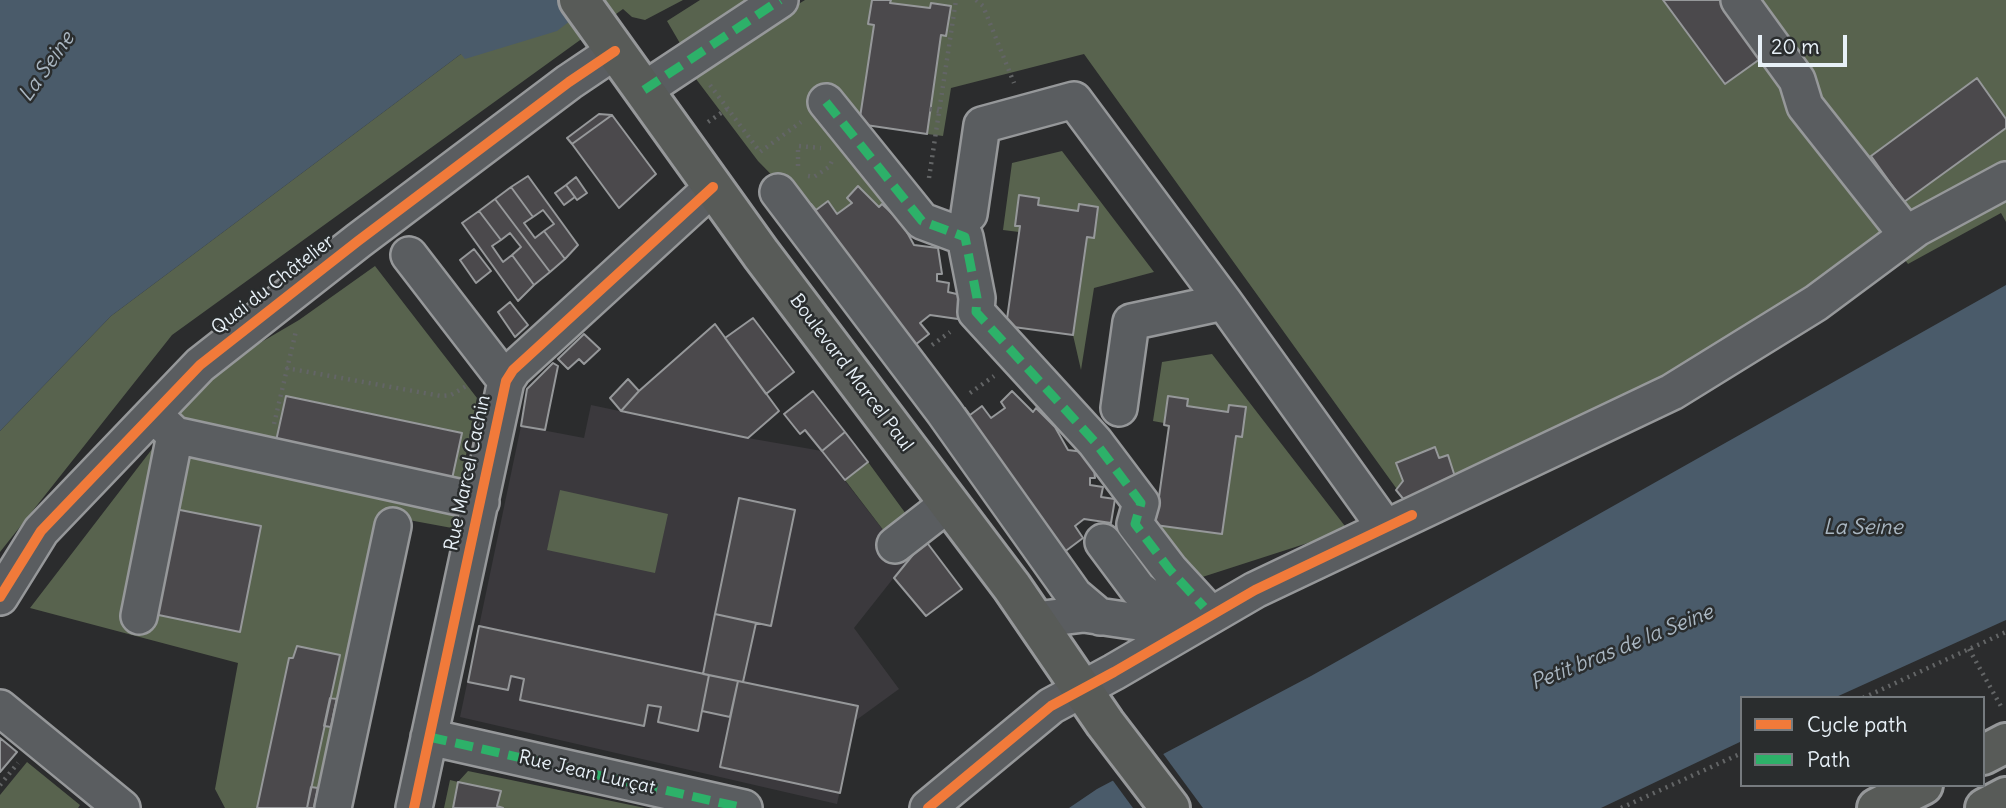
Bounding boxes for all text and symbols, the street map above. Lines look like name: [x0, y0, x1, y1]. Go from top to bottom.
scale bar: [1761, 21, 1850, 65]
water label: La Seine: [14, 27, 80, 107]
text: 20 m: [1771, 33, 1820, 60]
street label: Quai du Châtelier: [207, 230, 339, 340]
street label: Boulevard Marcel Paul: [784, 290, 918, 456]
street label: Rue Marcel Cachin: [440, 393, 496, 553]
water label: La Seine: [1823, 515, 1903, 541]
water label: Petit bras de la Seine: [1527, 600, 1717, 696]
legend: [1740, 696, 1985, 787]
text: Cycle path: [1807, 711, 1907, 738]
street label: Rue Jean Lurçat: [516, 746, 658, 800]
text: Path: [1807, 746, 1850, 773]

